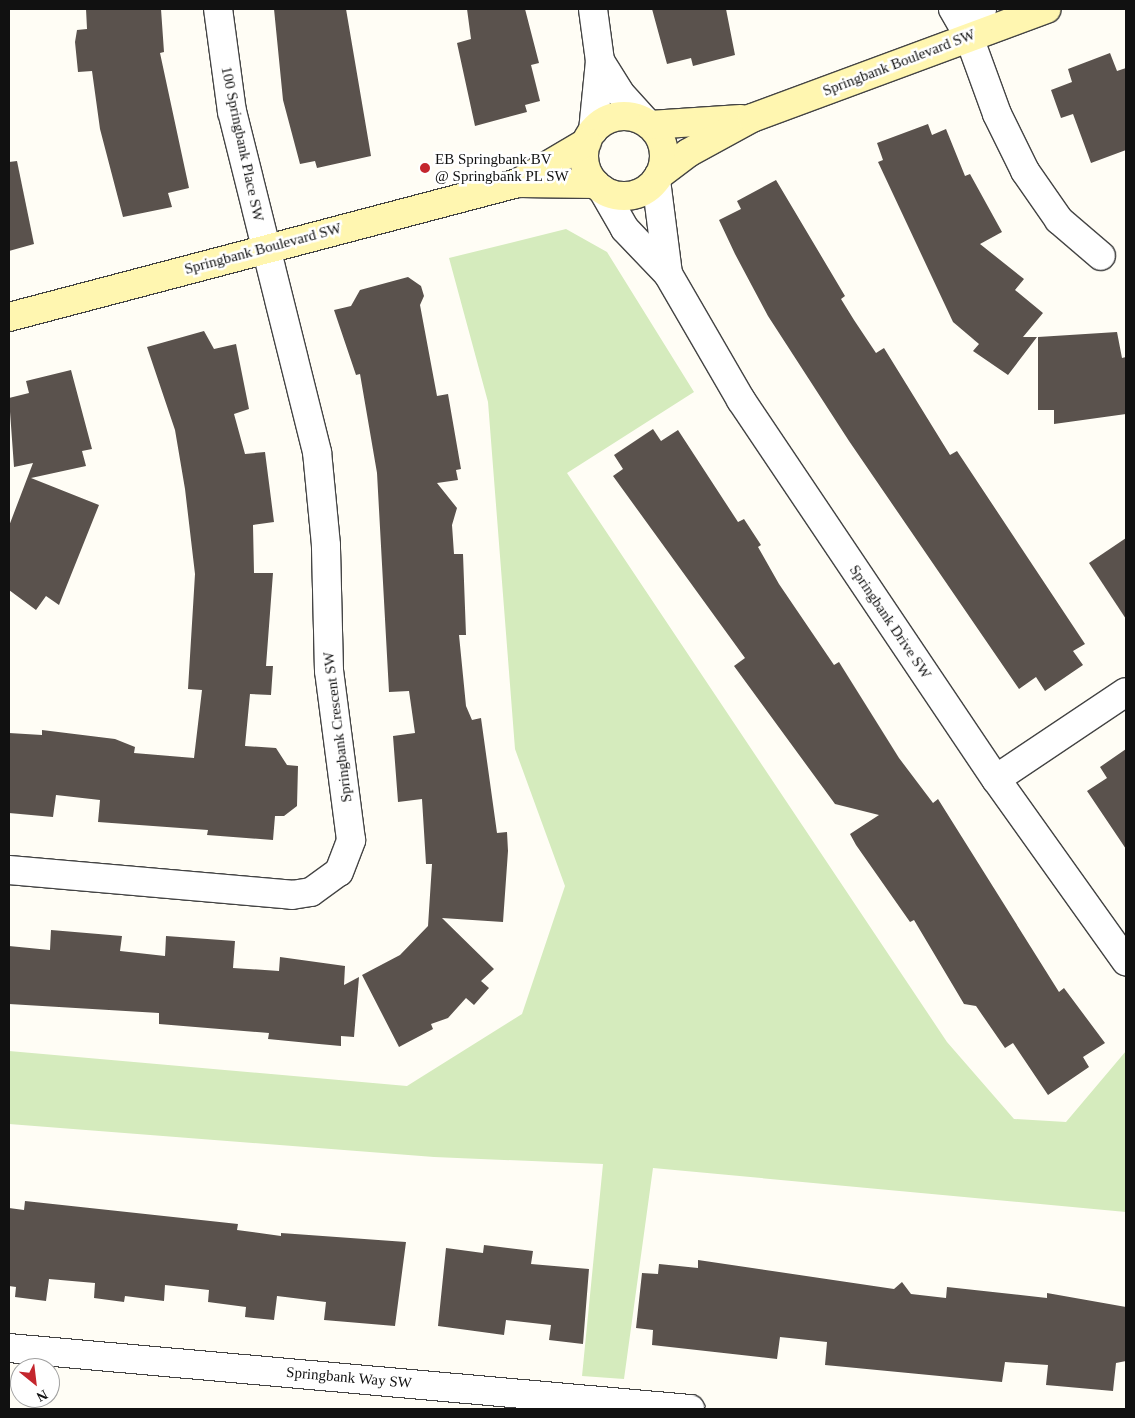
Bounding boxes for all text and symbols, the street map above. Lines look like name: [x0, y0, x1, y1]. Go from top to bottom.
street label: Springbank Boulevard SW: [820, 26, 978, 100]
street label: 100 Springbank Place SW: [217, 65, 267, 223]
place label: EB Springbank BV @ Springbank PL SW: [435, 150, 569, 185]
marker: EB Springbank BV @ Springbank PL SW: [419, 162, 431, 174]
street label: Springbank Boulevard SW: [183, 219, 343, 279]
street label: Springbank Drive SW: [845, 562, 935, 682]
street label: Springbank Crescent SW: [320, 651, 356, 803]
north arrow: [10, 1358, 60, 1408]
street label: Springbank Way SW: [285, 1364, 413, 1392]
text: N: [34, 1387, 50, 1405]

